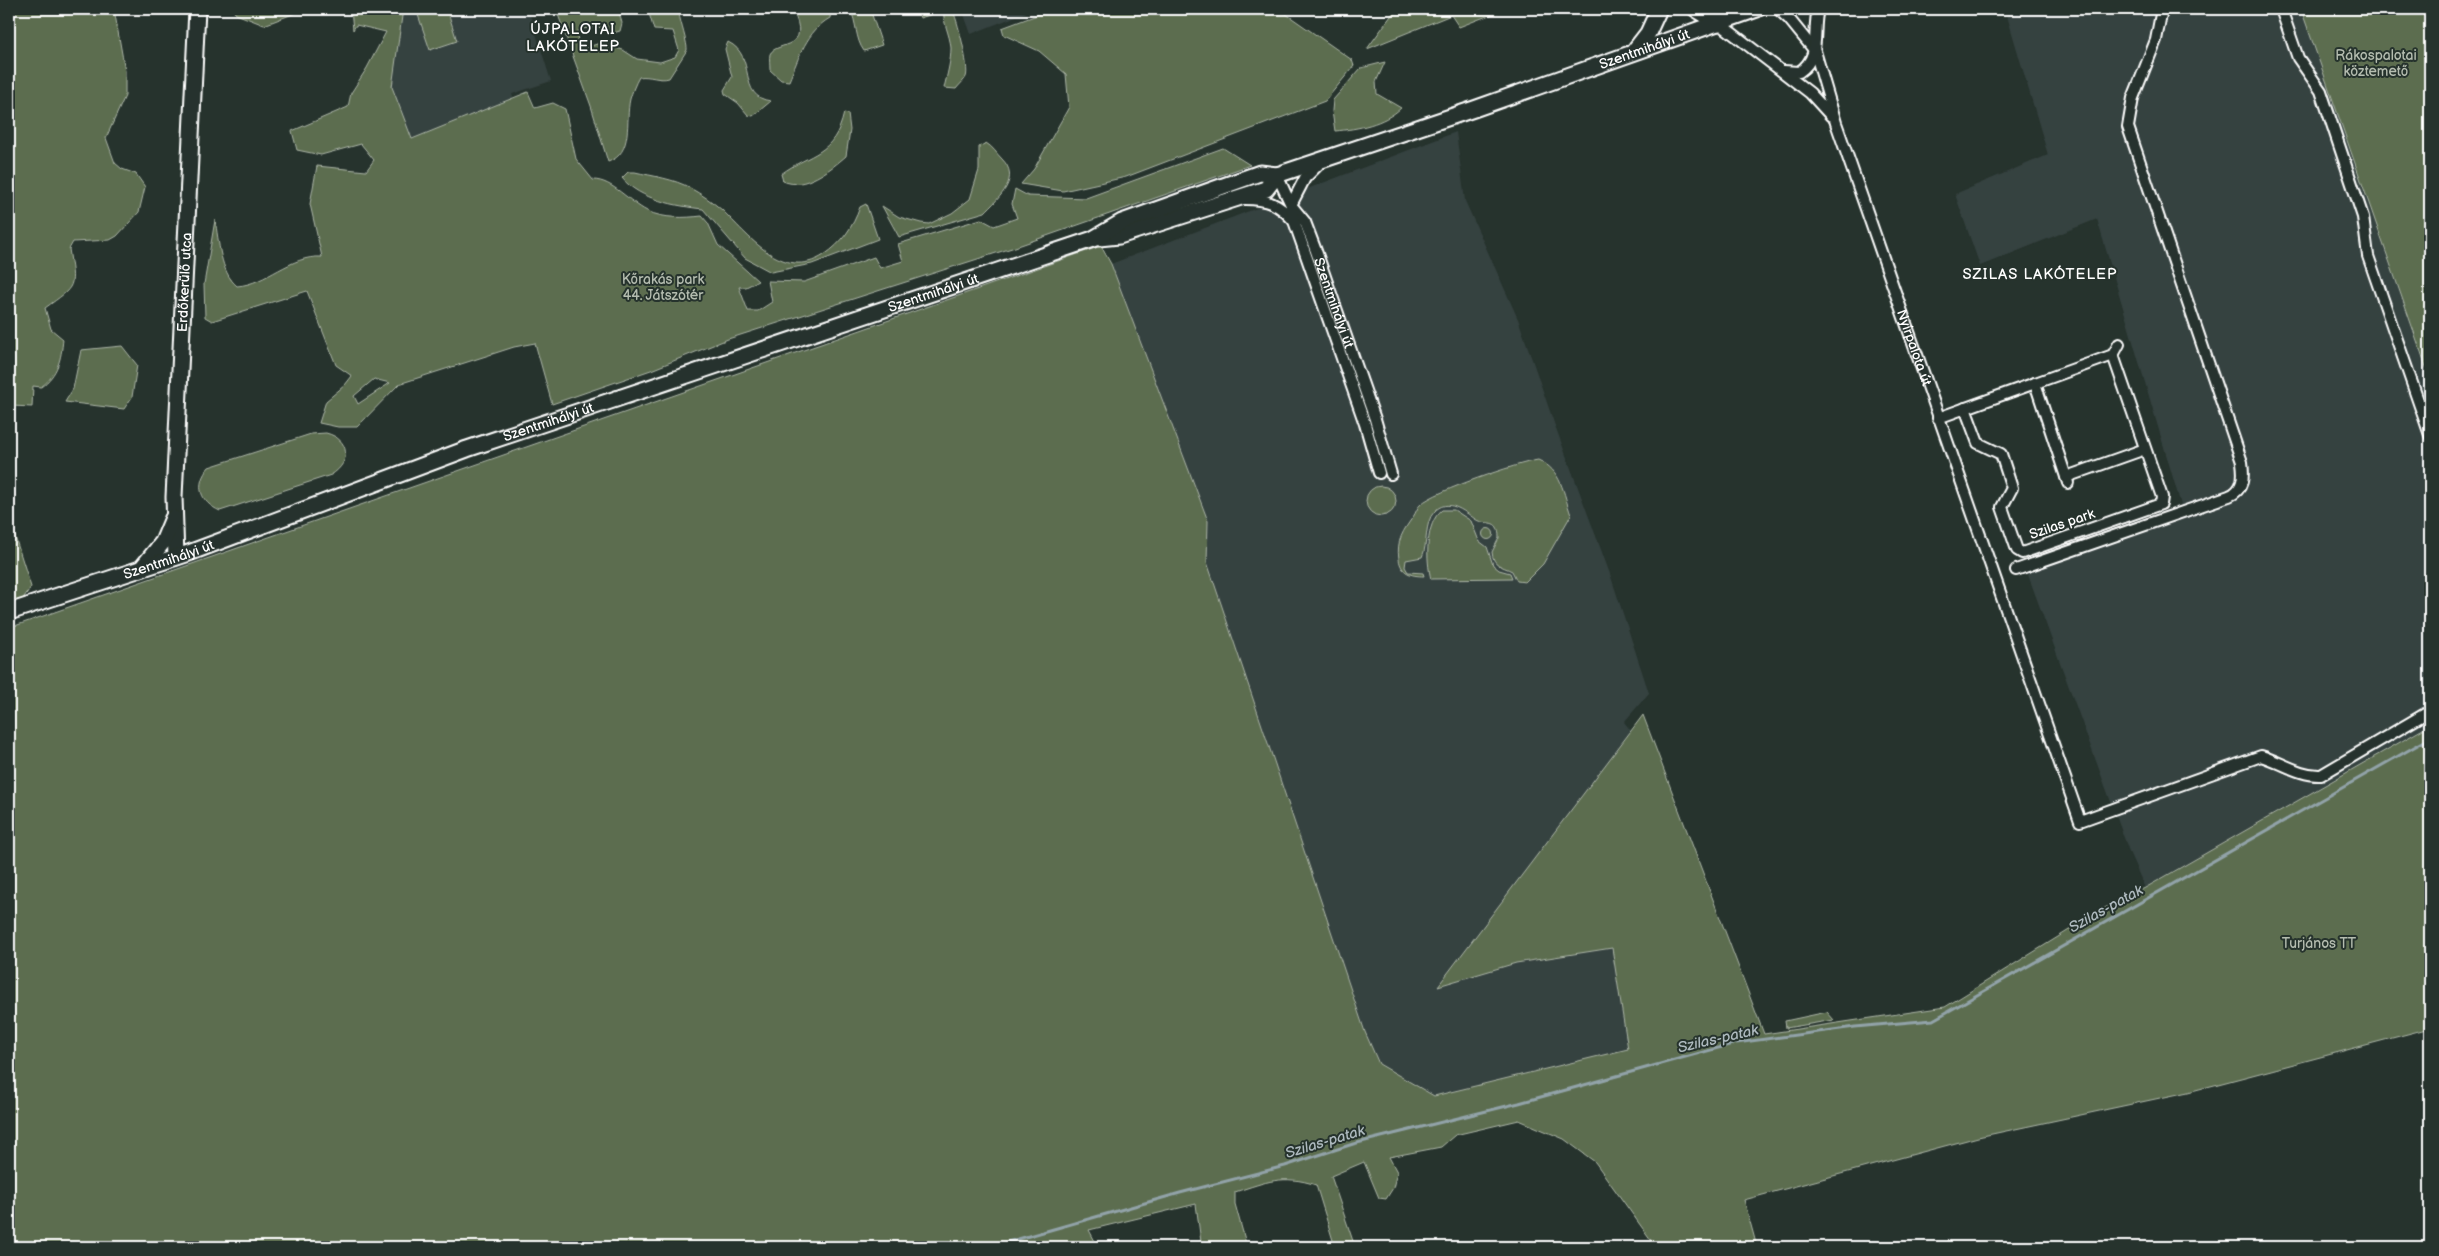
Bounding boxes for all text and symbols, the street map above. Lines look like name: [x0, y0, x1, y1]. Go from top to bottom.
district label: ÚJPALOTAI LAKÓTELEP: [526, 20, 620, 56]
street label: Szentmihályi út: [1597, 25, 1692, 73]
park label: Rákospalotai köztemető: [2335, 47, 2417, 80]
street label: Erdőkerülő utca: [173, 232, 195, 332]
street label: Szentmihályi út: [1310, 255, 1358, 351]
district label: SZILAS LAKÓTELEP: [1963, 265, 2117, 284]
street label: Szentmihályi út: [886, 269, 981, 316]
park label: Kőrakás park 44. Játszótér: [622, 271, 704, 304]
street label: Nyírpalota út: [1893, 307, 1936, 389]
street label: Szentmihályi út: [501, 398, 596, 445]
street label: Szilas park: [2027, 505, 2097, 543]
street label: Szentmihályi út: [121, 536, 217, 582]
water label: Szilas-patak: [2065, 880, 2147, 937]
park label: Turjános TT: [2282, 935, 2357, 952]
water label: Szilas-patak: [1676, 1020, 1761, 1058]
water label: Szilas-patak: [1283, 1121, 1368, 1163]

